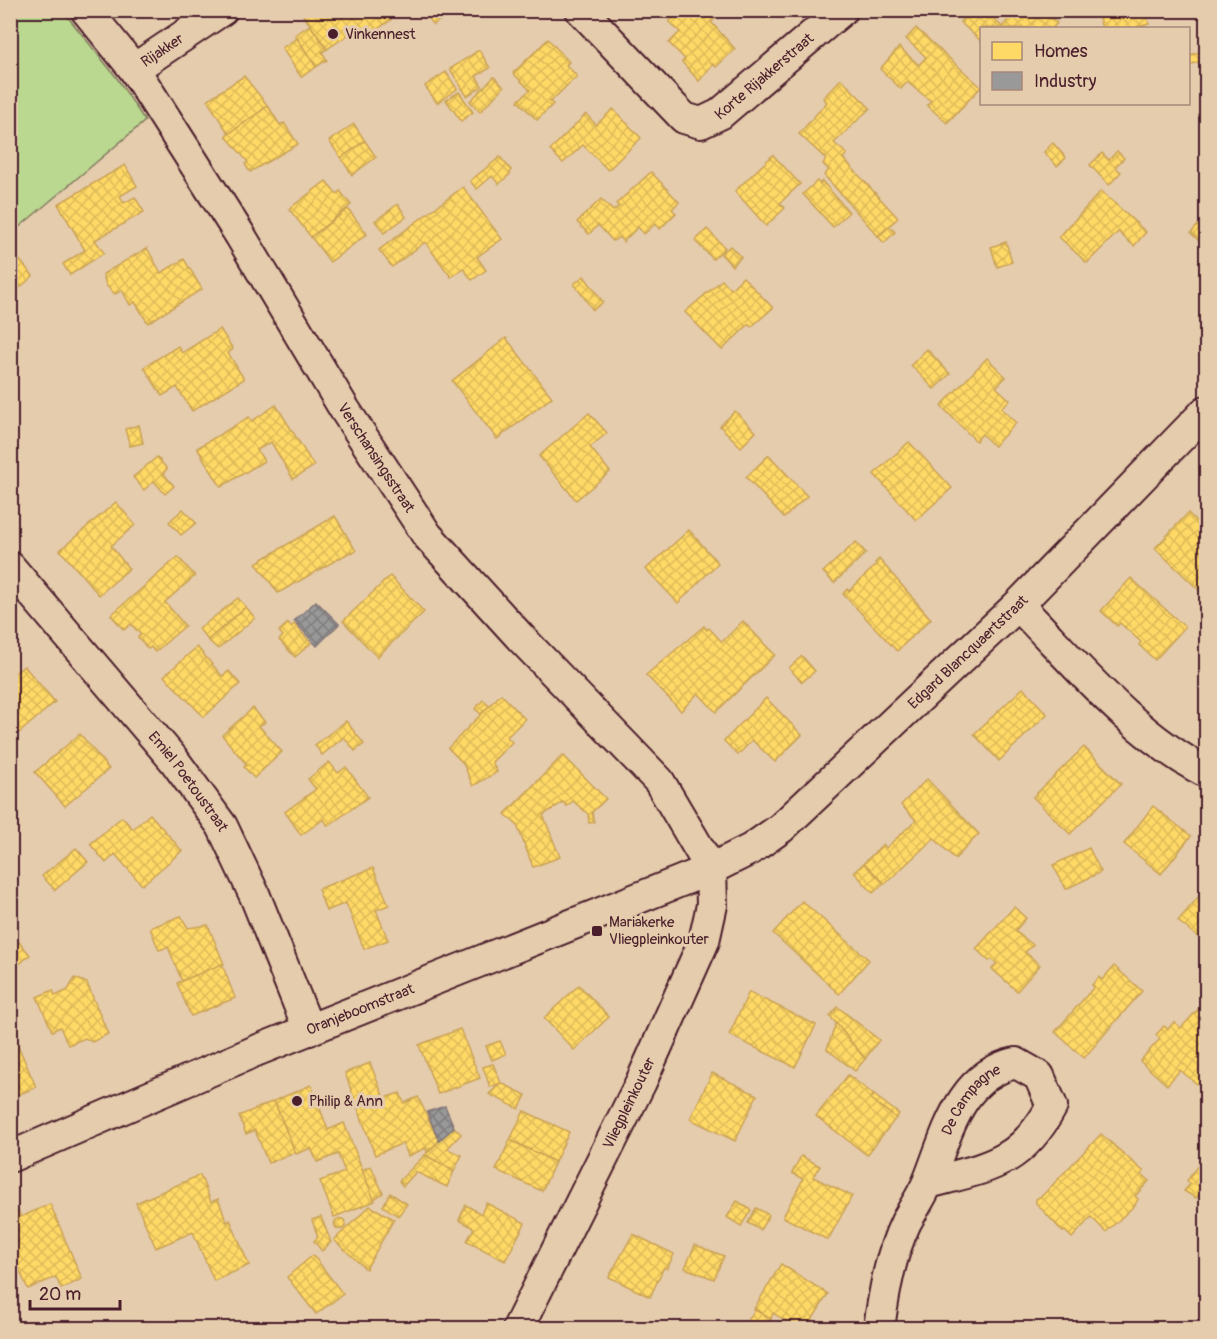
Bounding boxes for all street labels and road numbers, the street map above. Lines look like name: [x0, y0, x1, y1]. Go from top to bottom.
street label: Rijakker: [138, 29, 188, 72]
street label: Korte Rijakkerstraat: [711, 29, 819, 124]
street label: Verschansingsstraat: [333, 399, 419, 517]
street label: Edgard Blancquaertstraat: [904, 591, 1033, 714]
street label: Emiel Poetoustraat: [144, 728, 233, 835]
street label: Oranjeboomstraat: [303, 979, 418, 1040]
street label: Vliegpleinkouter: [599, 1054, 660, 1152]
street label: De Campagne: [938, 1060, 1004, 1138]

